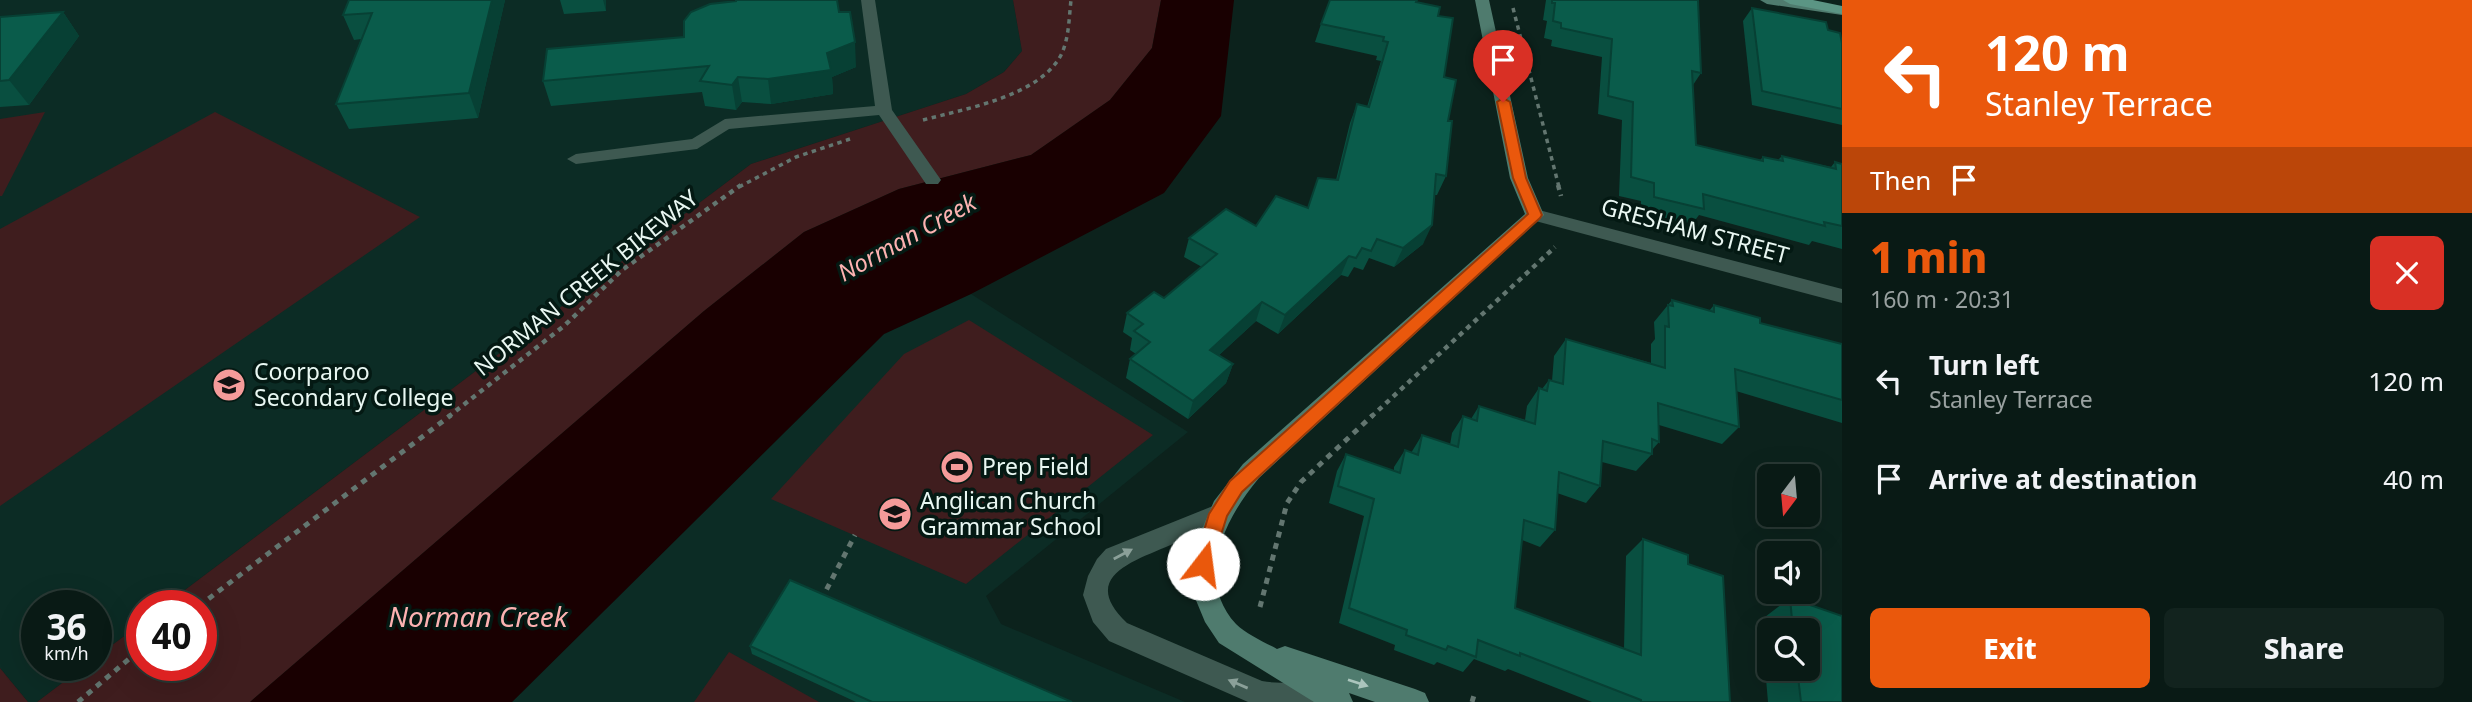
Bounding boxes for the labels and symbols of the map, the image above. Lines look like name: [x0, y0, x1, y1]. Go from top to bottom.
pin: [1473, 30, 1533, 102]
street label: NORMAN CREEK BIKEWAY: [467, 181, 705, 383]
water label: Norman Creek: [831, 184, 983, 288]
street label: GRESHAM STREET: [1598, 190, 1793, 271]
place label: Coorparoo Secondary College: [254, 355, 453, 413]
school or university icon: Coorparoo Secondary College: [210, 366, 248, 404]
sports icon: Prep Field: [938, 448, 976, 486]
place label: Prep Field: [982, 450, 1089, 482]
north arrow: [1757, 464, 1820, 527]
place label: Anglican Church Grammar School: [920, 484, 1102, 542]
school or university icon: Anglican Church Grammar School: [876, 495, 914, 533]
position arrow: [1166, 527, 1240, 601]
one-way arrow: [1113, 549, 1133, 560]
speed limit sign: 40: [126, 590, 217, 681]
water label: Norman Creek: [388, 597, 569, 635]
one-way arrow: [1228, 678, 1248, 690]
one-way arrow: [1347, 678, 1368, 689]

